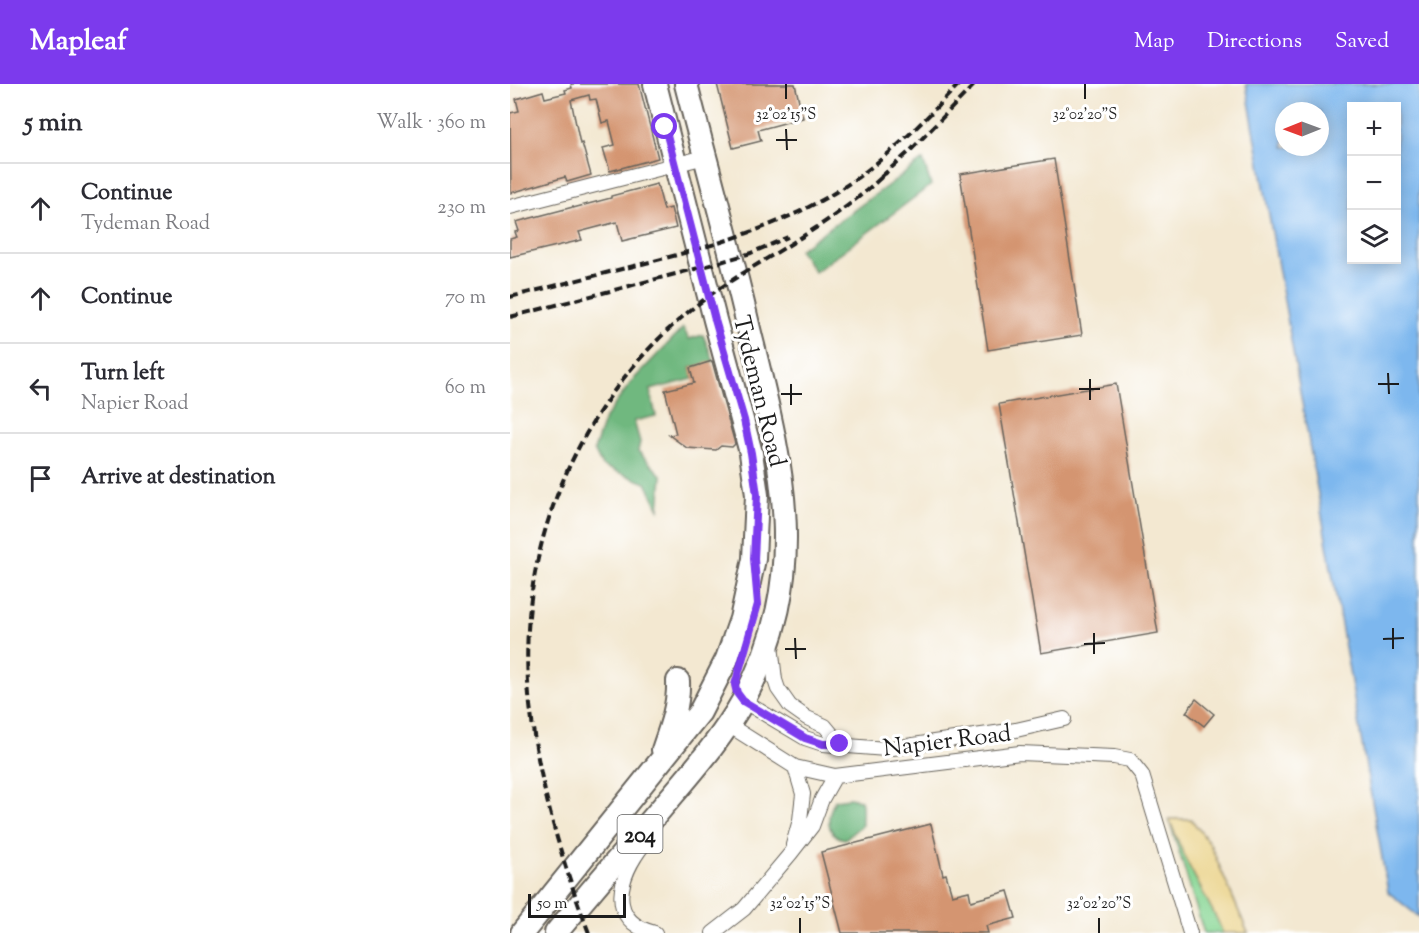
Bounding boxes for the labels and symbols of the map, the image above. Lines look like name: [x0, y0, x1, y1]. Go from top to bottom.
north arrow: [1275, 102, 1329, 156]
text: 32°02'15"S: [756, 105, 816, 126]
text: 32°02'20"S: [1053, 105, 1117, 126]
route start: [651, 113, 677, 139]
street label: Tydeman Road: [723, 312, 793, 471]
street label: Napier Road: [881, 717, 1014, 767]
route end: [826, 730, 852, 756]
road number: 204: [618, 815, 662, 853]
scale bar: [528, 891, 626, 918]
text: 32°02'15"S: [770, 894, 830, 915]
text: 32°02'20"S: [1067, 894, 1131, 915]

